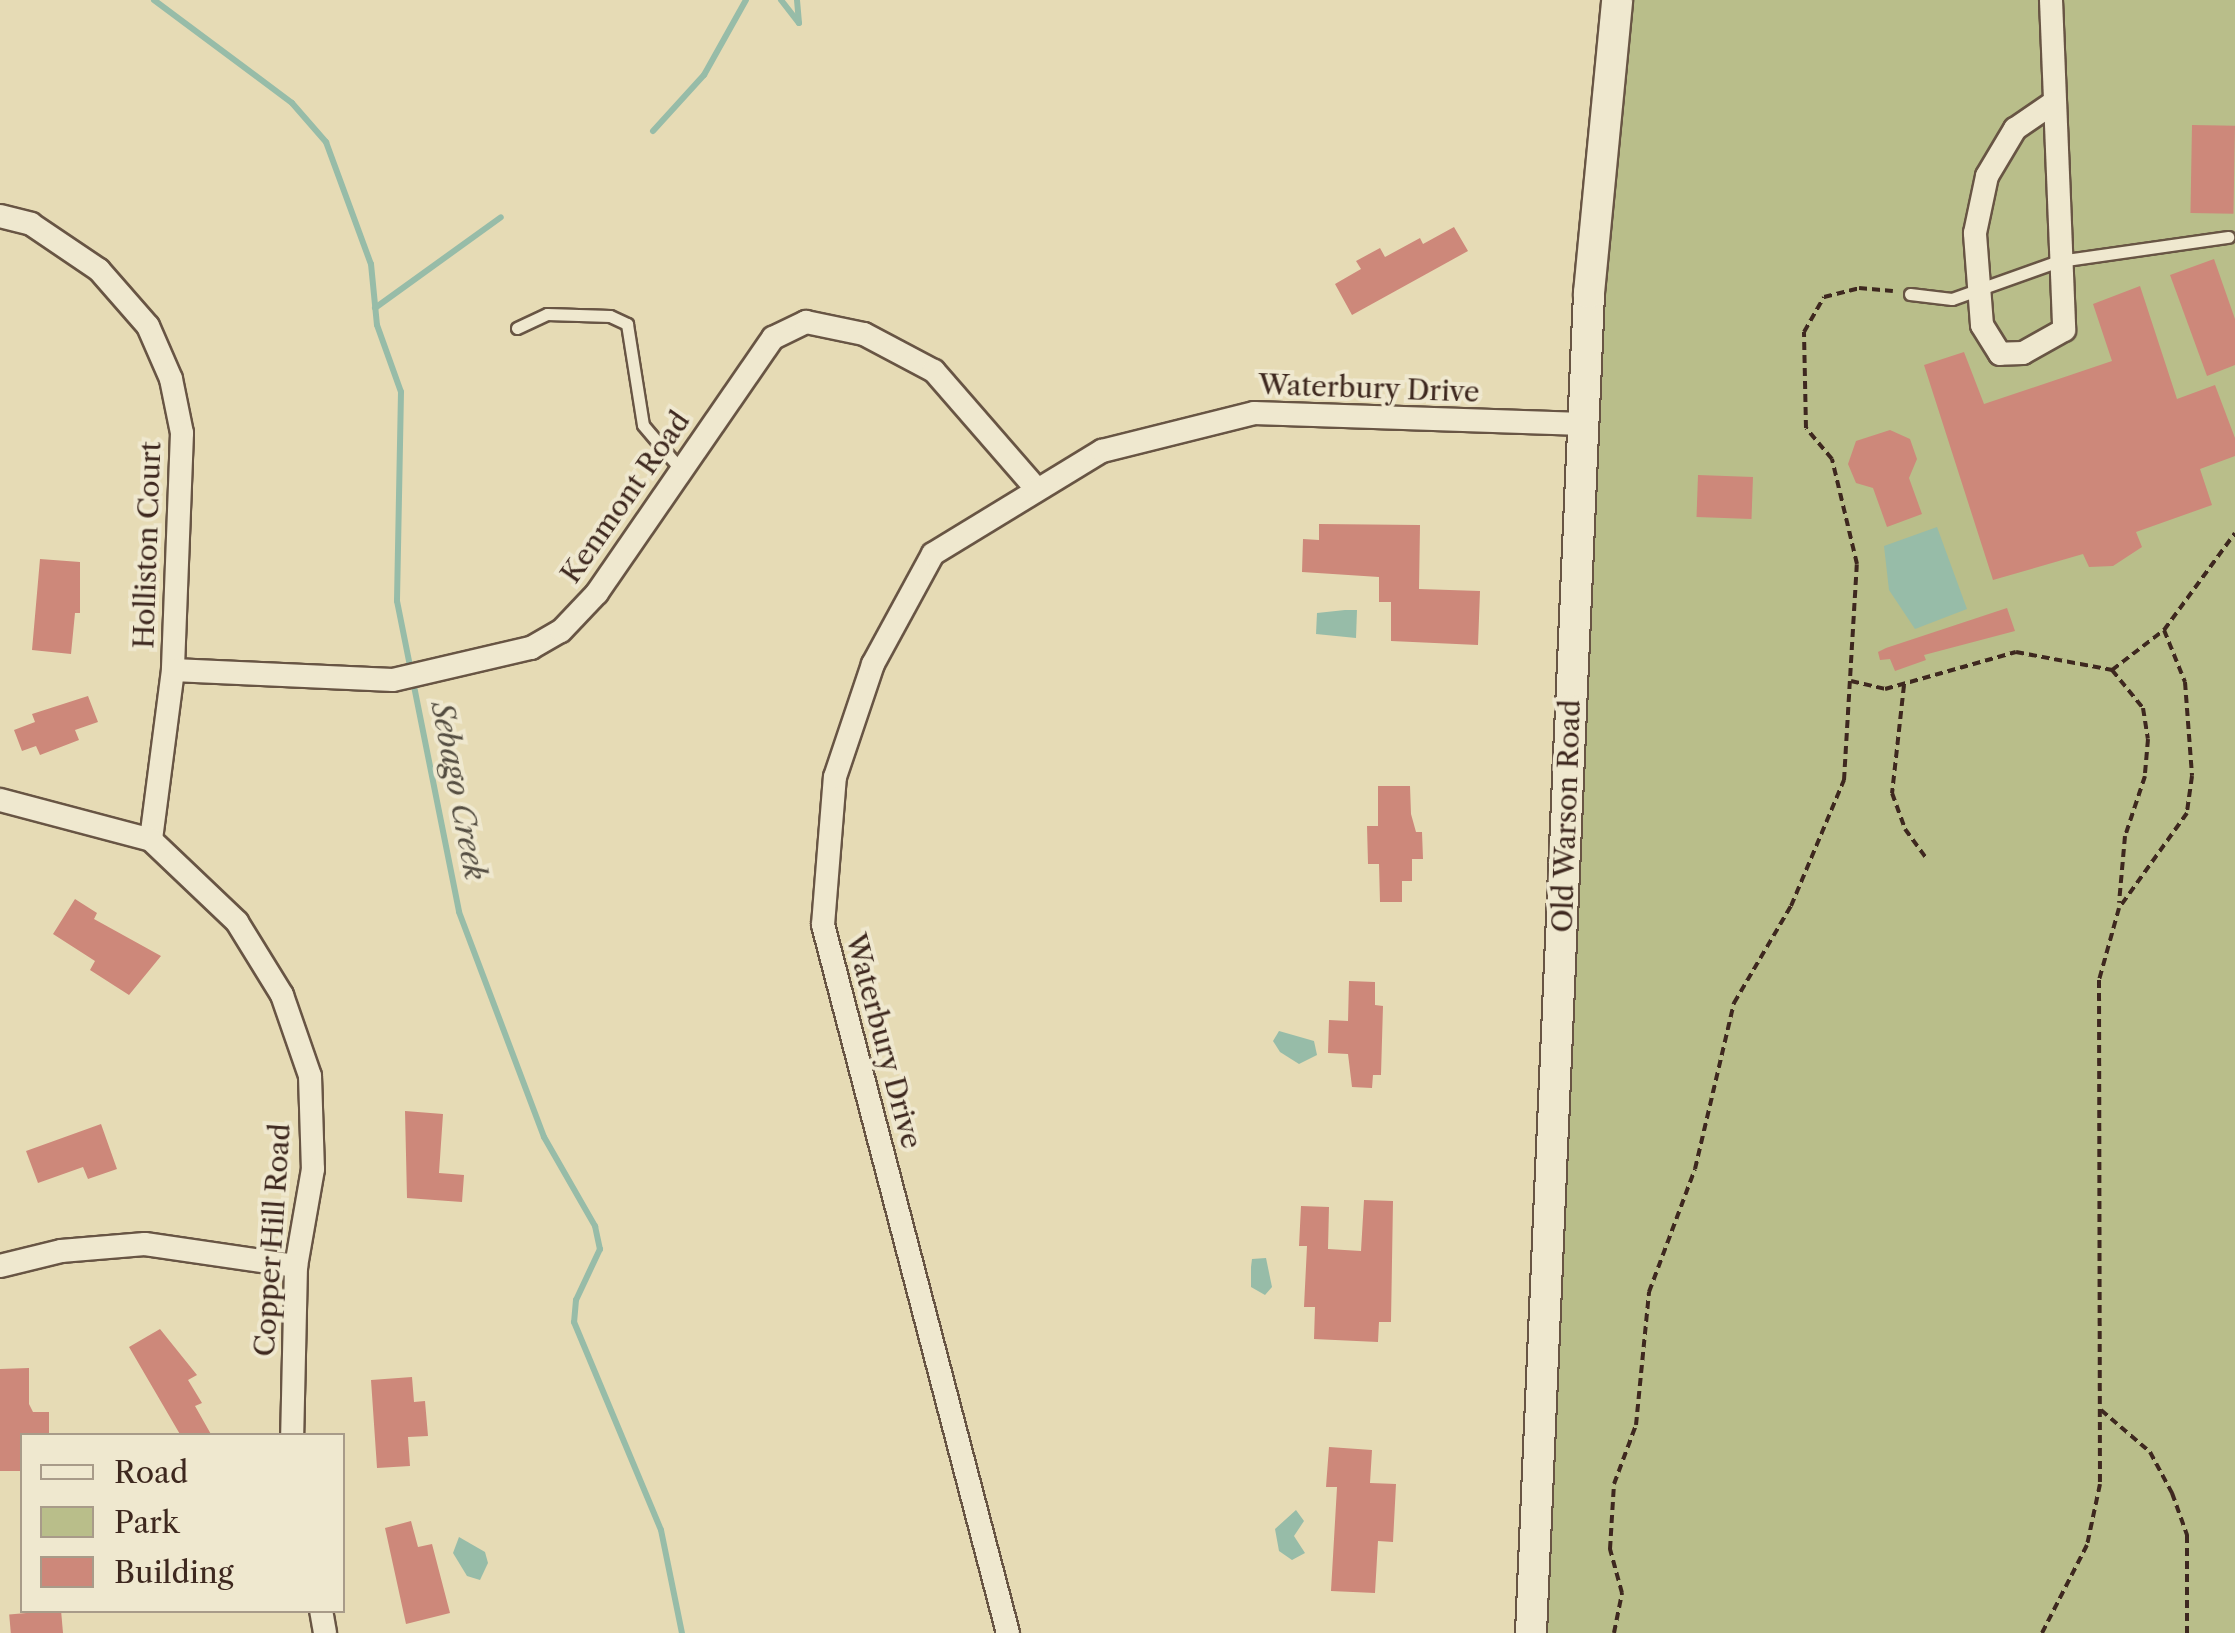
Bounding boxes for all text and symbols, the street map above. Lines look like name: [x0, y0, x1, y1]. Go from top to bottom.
street label: Waterbury Drive: [1257, 367, 1481, 409]
street label: Kenmont Road: [553, 405, 697, 589]
street label: Holliston Court: [127, 441, 167, 649]
street label: Old Warson Road: [1545, 698, 1587, 934]
water label: Sebago Creek: [423, 699, 493, 883]
street label: Waterbury Drive: [839, 929, 929, 1153]
street label: Copper Hill Road: [247, 1122, 297, 1358]
legend: [20, 1433, 345, 1613]
text: Road: [114, 1454, 188, 1491]
text: Park: [114, 1504, 179, 1541]
text: Building: [114, 1554, 234, 1591]

